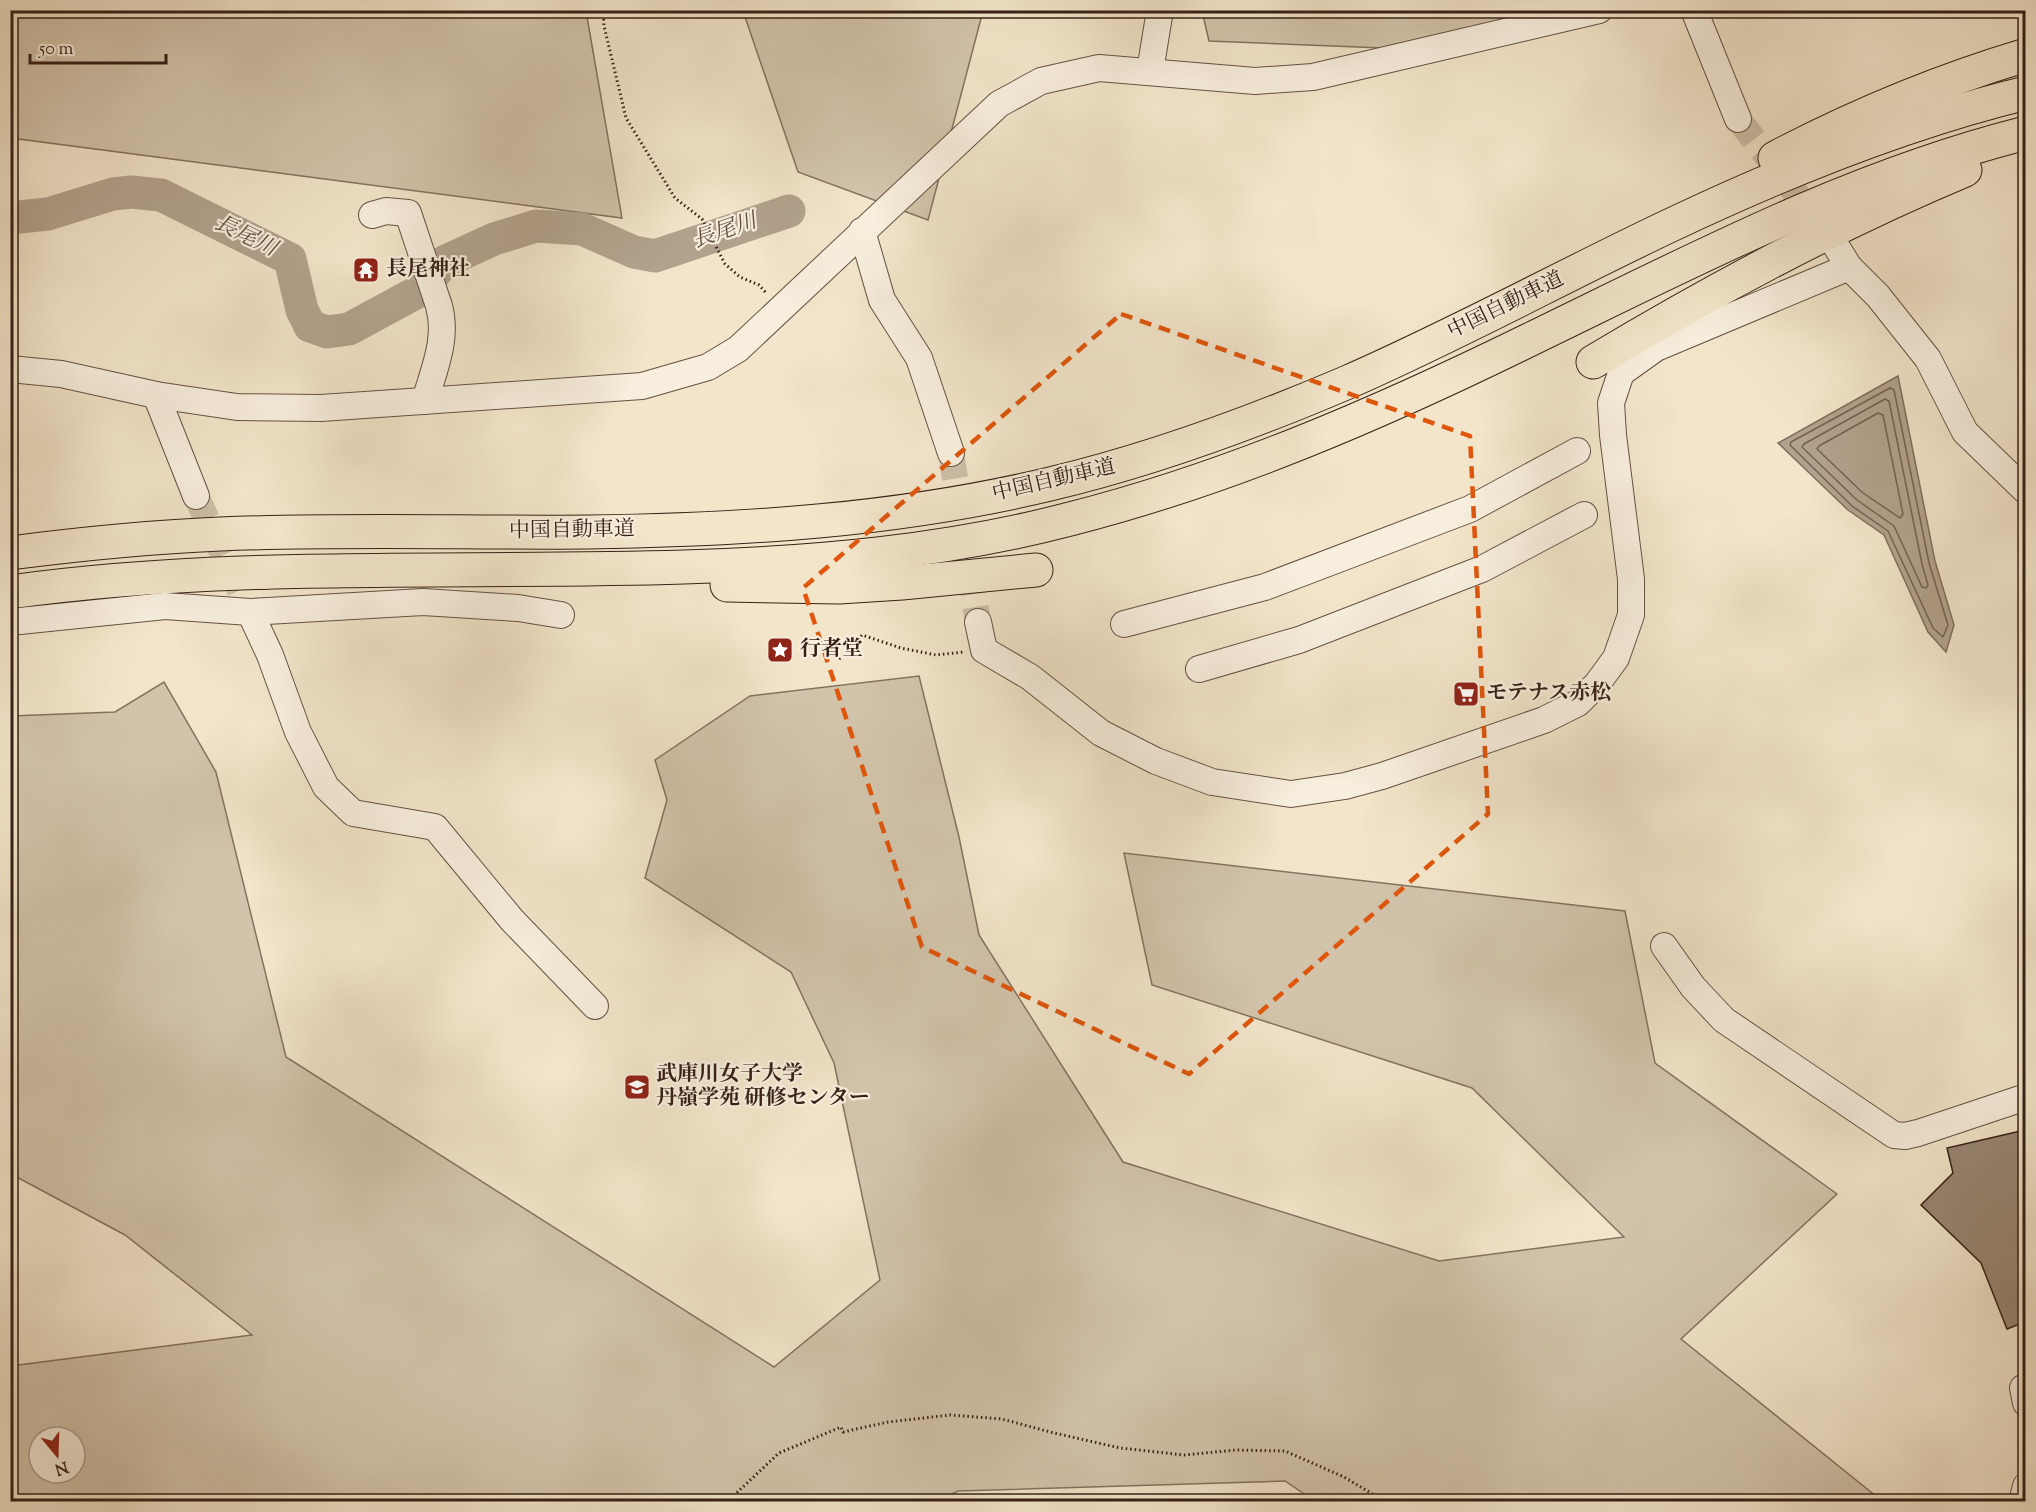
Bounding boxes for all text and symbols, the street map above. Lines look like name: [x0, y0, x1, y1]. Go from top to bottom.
scale bar: [30, 27, 166, 65]
text: 50 m: [38, 37, 74, 63]
water label: 長尾川: [689, 205, 763, 258]
water label: 長尾川: [208, 208, 283, 267]
temple icon: 長尾神社: [351, 255, 381, 285]
place label: 長尾神社: [386, 255, 470, 285]
street label: 中国自動車道: [1443, 265, 1569, 347]
street label: 中国自動車道: [989, 452, 1119, 510]
street label: 中国自動車道: [509, 515, 635, 547]
place icon: 行者堂: [765, 635, 795, 665]
place label: 行者堂: [800, 635, 863, 665]
supermarket icon: モテナス赤松: [1451, 679, 1481, 709]
place label: モテナス赤松: [1486, 679, 1611, 709]
place label: 武庫川女子大学 丹嶺学苑 研修センター: [656, 1060, 870, 1114]
school or university icon: 武庫川女子大学 丹嶺学苑 研修センター: [622, 1072, 652, 1102]
north arrow: [27, 1425, 87, 1485]
text: N: [51, 1454, 71, 1480]

